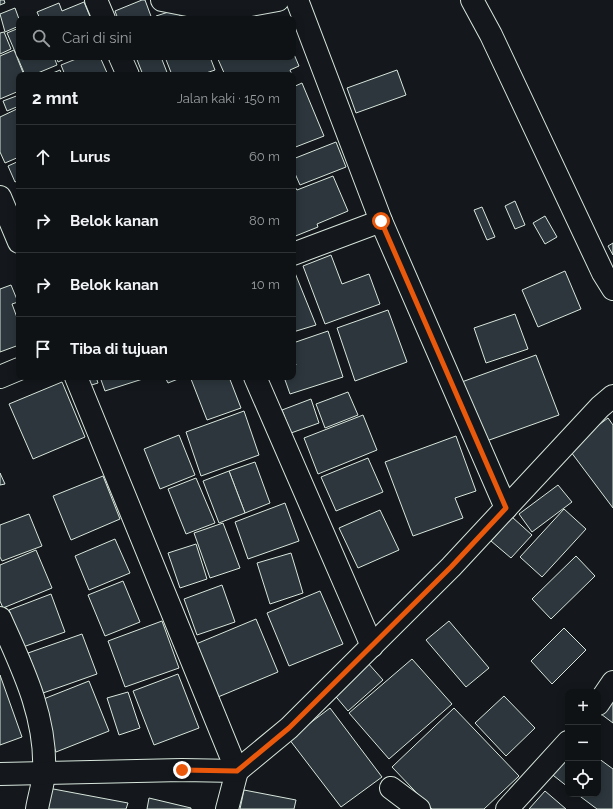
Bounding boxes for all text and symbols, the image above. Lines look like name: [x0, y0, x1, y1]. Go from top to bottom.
search box: [16, 16, 296, 60]
icon: search: [30, 27, 52, 49]
text: Cari di sini: [62, 29, 132, 47]
text: 2 mnt: [32, 88, 78, 108]
text: Jalan kaki · 150 m: [177, 91, 280, 106]
icon: ahead: [32, 146, 54, 168]
text: Lurus: [70, 148, 111, 166]
text: 60 m: [249, 149, 280, 164]
icon: right: [32, 210, 54, 232]
text: Belok kanan: [70, 212, 159, 230]
route start: [372, 212, 390, 230]
text: 80 m: [249, 213, 280, 228]
icon: right: [32, 274, 54, 296]
text: Belok kanan: [70, 276, 159, 294]
text: 10 m: [251, 277, 280, 292]
icon: arrive: [32, 338, 54, 360]
text: Tiba di tujuan: [70, 340, 168, 358]
map controls: [565, 689, 601, 797]
button: +: [565, 689, 601, 725]
button: −: [565, 725, 601, 761]
route end: [173, 761, 191, 779]
button: locate: [565, 761, 601, 797]

